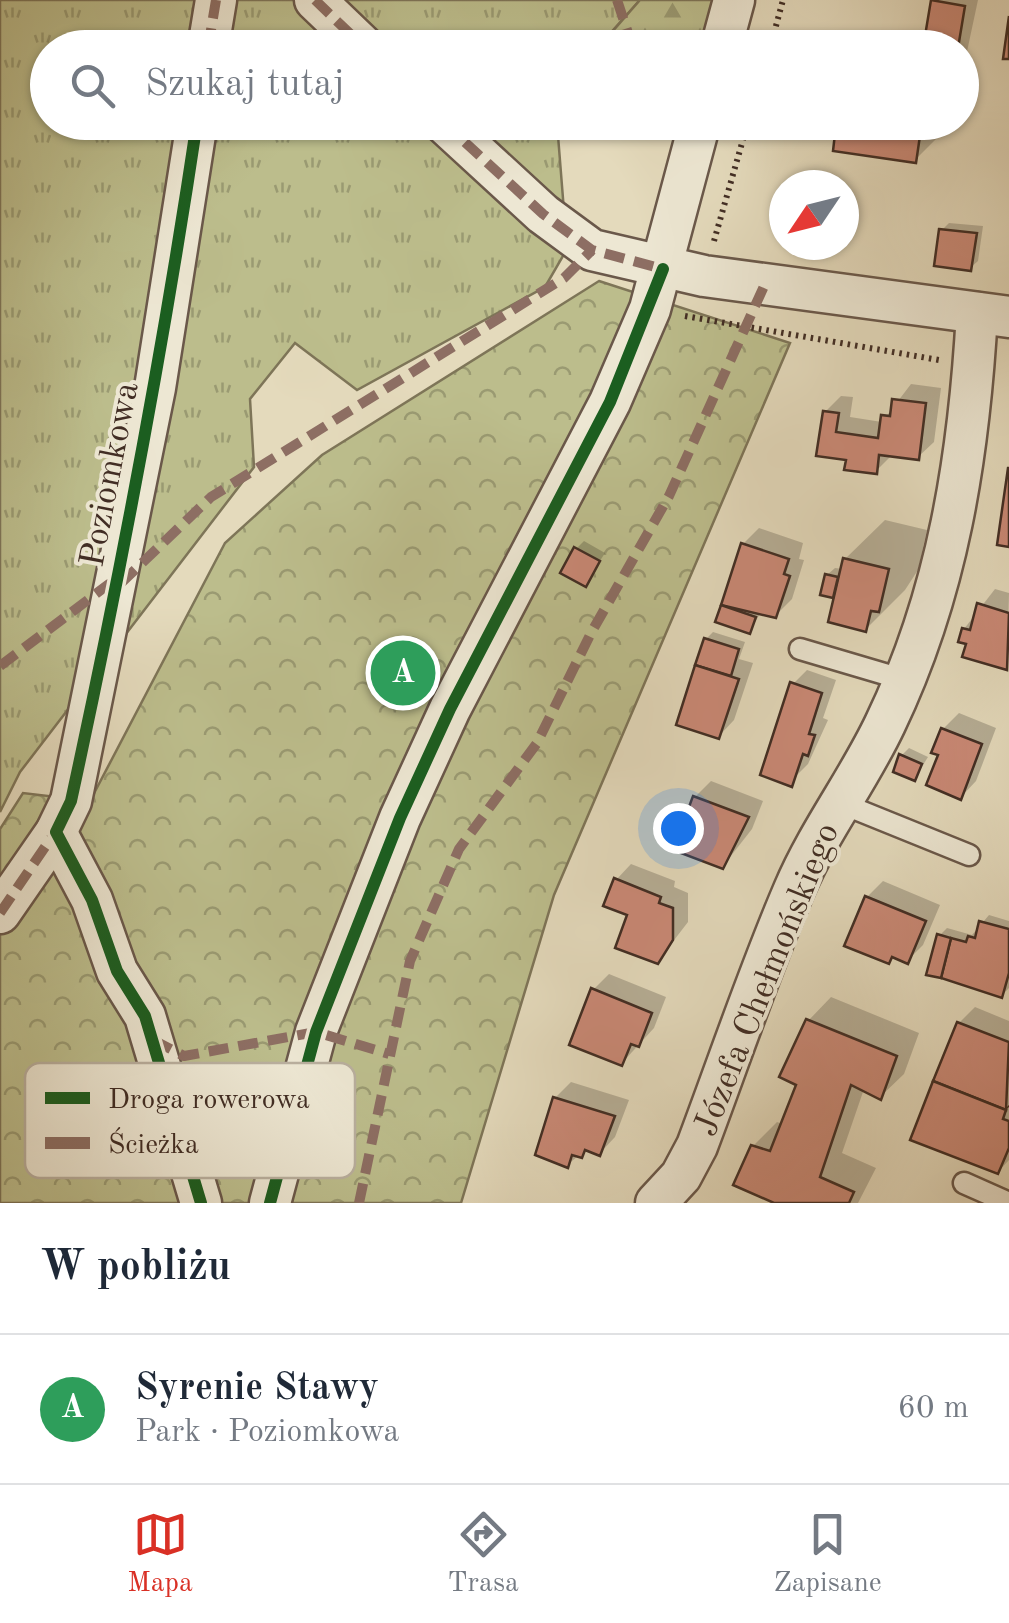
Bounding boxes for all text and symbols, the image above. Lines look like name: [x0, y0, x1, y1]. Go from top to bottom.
search box: [30, 30, 979, 140]
icon: search: [65, 58, 120, 113]
text: Szukaj tutaj: [145, 66, 345, 104]
north arrow: [769, 170, 859, 260]
street label: Poziomkowa: [75, 379, 146, 570]
pin: A: [370, 636, 436, 710]
your location: [653, 803, 704, 854]
street label: Józefa Chełmońskiego: [689, 819, 846, 1141]
legend: [25, 1063, 355, 1178]
text: Droga rowerowa: [108, 1087, 310, 1115]
text: Ścieżka: [108, 1127, 199, 1160]
text: W pobliżu: [40, 1247, 231, 1289]
text: Syrenie Stawy: [135, 1370, 379, 1408]
text: A: [60, 1393, 85, 1425]
text: 60 m: [898, 1393, 969, 1425]
text: Park · Poziomkowa: [135, 1417, 399, 1449]
tab: Mapa: [127, 1507, 193, 1602]
tab: Trasa: [448, 1507, 519, 1602]
tab: Zapisane: [774, 1507, 882, 1602]

